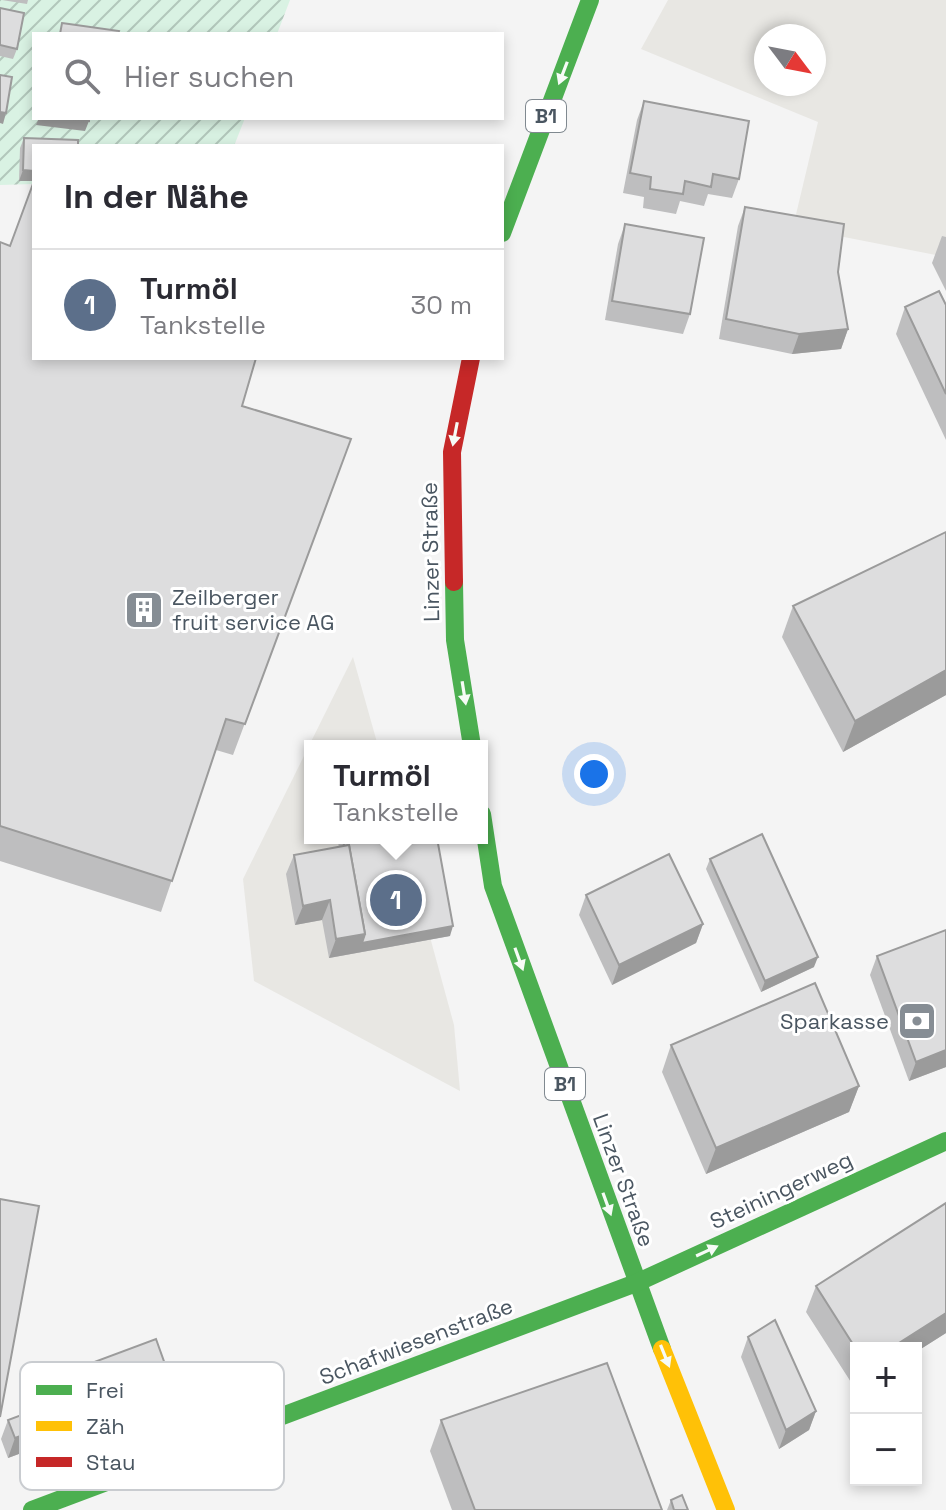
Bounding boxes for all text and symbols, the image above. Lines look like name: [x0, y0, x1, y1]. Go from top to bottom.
north arrow: [754, 24, 826, 96]
search box: [32, 32, 504, 120]
icon: search: [60, 54, 104, 98]
text: Hier suchen: [124, 57, 294, 96]
one-way arrow: [556, 61, 568, 85]
road number: B1: [526, 100, 566, 132]
text: In der Nähe: [64, 175, 249, 218]
text: Turmöl: [140, 269, 238, 308]
text: 1: [84, 288, 96, 322]
text: 30 m: [411, 288, 472, 322]
text: Tankstelle: [140, 308, 266, 342]
one-way arrow: [449, 422, 461, 447]
street label: Linzer Straße: [415, 482, 445, 622]
place label: Zeilberger fruit service AG: [172, 583, 335, 636]
building icon: Zeilberger fruit service AG: [123, 589, 165, 631]
one-way arrow: [458, 681, 471, 706]
popup: [304, 740, 488, 844]
your location: [574, 754, 614, 794]
text: Turmöl: [333, 756, 431, 795]
text: Tankstelle: [333, 795, 459, 829]
pin: 1: [370, 870, 422, 930]
one-way arrow: [514, 947, 526, 971]
bank icon: Sparkasse: [896, 1000, 938, 1042]
place label: Sparkasse: [780, 1007, 889, 1035]
road number: B1: [545, 1068, 585, 1100]
street label: Linzer Straße: [587, 1109, 661, 1251]
street label: Steiningerweg: [705, 1145, 857, 1235]
one-way arrow: [602, 1192, 614, 1216]
one-way arrow: [695, 1244, 718, 1258]
street label: Schafwiesenstraße: [315, 1291, 517, 1391]
map controls: [850, 1342, 922, 1486]
button: +: [850, 1342, 922, 1414]
one-way arrow: [658, 1344, 671, 1368]
legend: [20, 1362, 284, 1490]
text: Frei: [86, 1376, 124, 1404]
text: Zäh: [86, 1412, 125, 1440]
button: −: [850, 1414, 922, 1486]
text: Stau: [86, 1448, 135, 1476]

